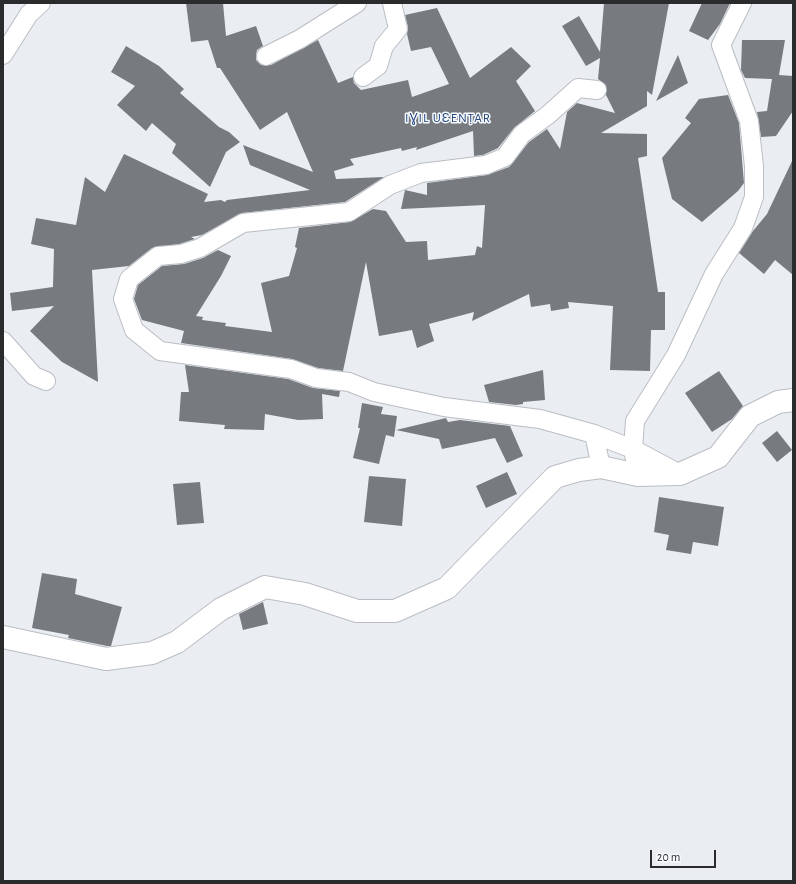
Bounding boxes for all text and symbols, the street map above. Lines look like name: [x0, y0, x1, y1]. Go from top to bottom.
district label: IƔIL UƐENṬAR: [405, 110, 491, 126]
scale bar: [652, 842, 718, 868]
text: 20 m: [657, 851, 680, 863]

